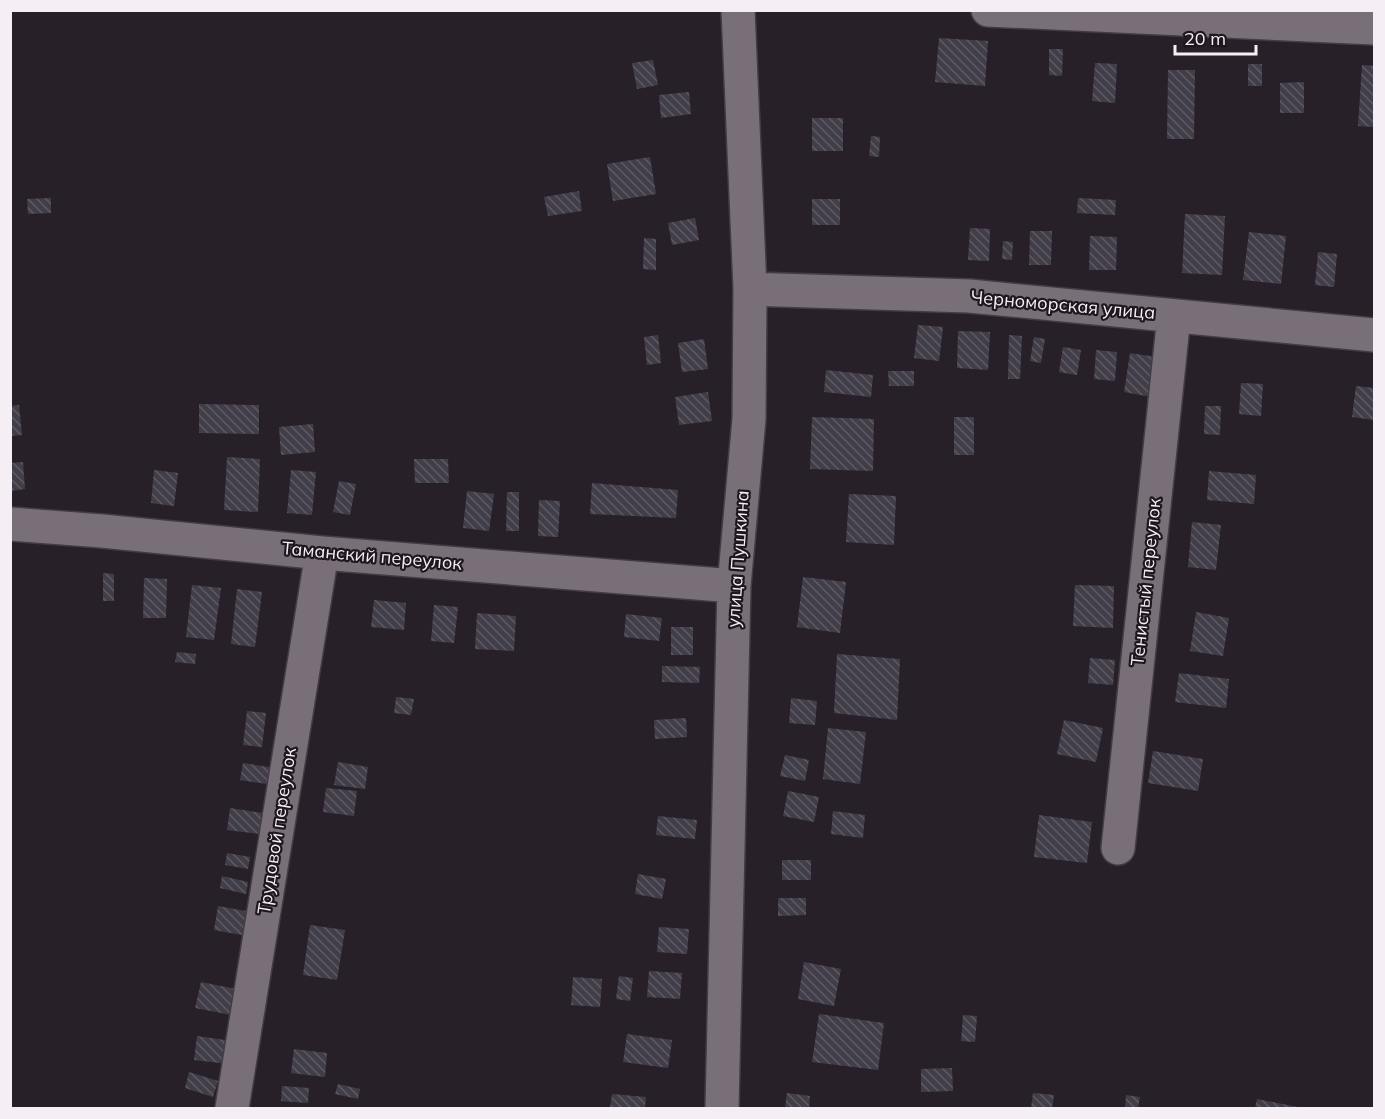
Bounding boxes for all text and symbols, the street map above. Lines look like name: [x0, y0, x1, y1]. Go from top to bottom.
scale bar: [1175, 18, 1256, 56]
text: 20 m: [1184, 27, 1226, 50]
street label: Черноморская улица: [970, 285, 1156, 324]
street label: улица Пушкина: [721, 490, 754, 628]
street label: Тенистый переулок: [1125, 497, 1166, 667]
street label: Таманский переулок: [281, 536, 463, 575]
street label: Трудовой переулок: [252, 746, 301, 916]

